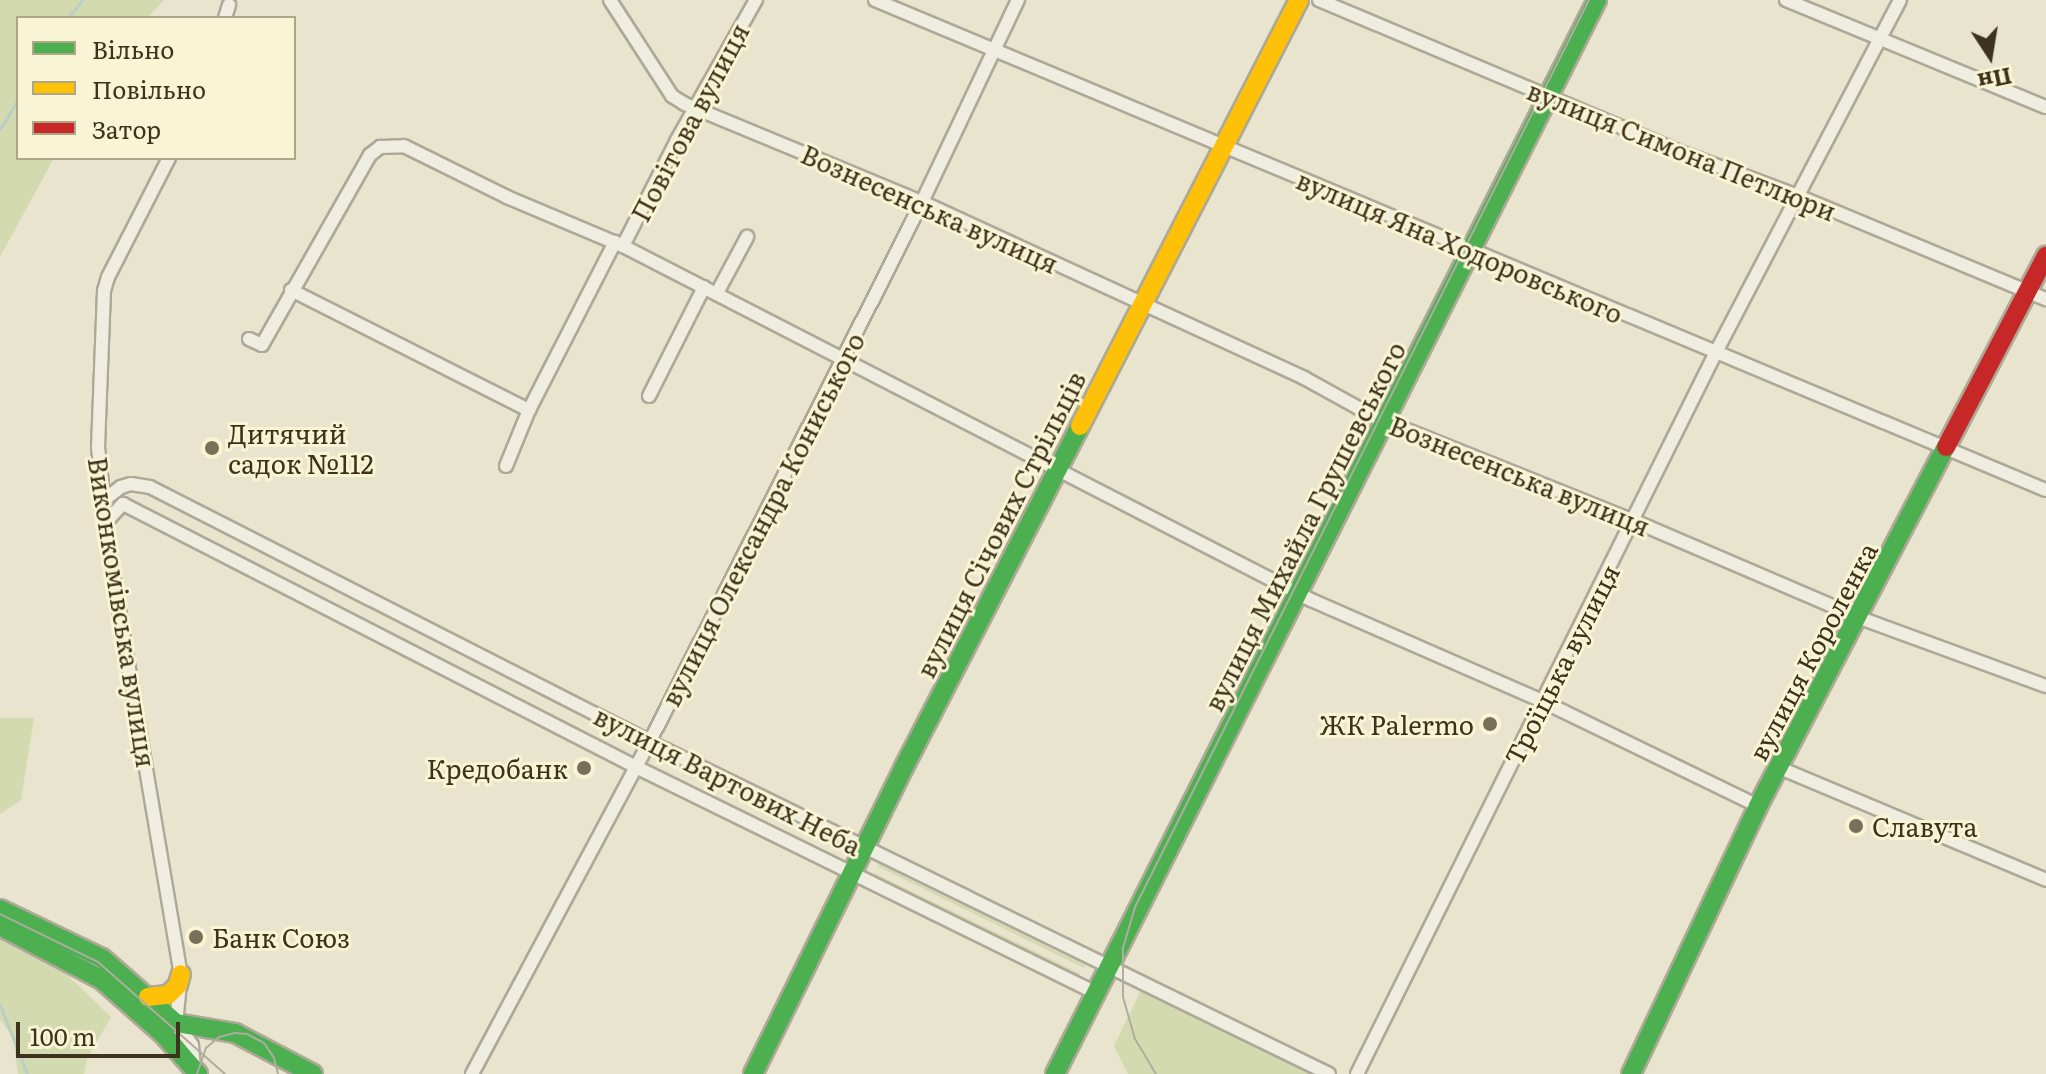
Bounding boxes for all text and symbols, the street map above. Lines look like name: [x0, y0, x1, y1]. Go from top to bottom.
legend: [16, 16, 296, 160]
north arrow: [1950, 16, 2030, 96]
street label: Повітова вулиця: [624, 18, 754, 226]
text: Вільно: [92, 31, 174, 66]
text: Пн: [1975, 60, 2015, 100]
text: Повільно: [92, 71, 206, 106]
street label: вулиця Симона Петлюри: [1523, 74, 1841, 226]
text: Затор: [92, 111, 161, 146]
street label: Вознесенська вулиця: [797, 137, 1063, 279]
street label: вулиця Яна Ходоровського: [1292, 163, 1628, 329]
street label: вулиця Олександра Кониського: [654, 327, 870, 711]
street label: вулиця Михайла Грушевського: [1197, 336, 1411, 716]
street label: вулиця Січових Стрільців: [909, 366, 1091, 682]
street label: Вознесенська вулиця: [1385, 408, 1655, 542]
place label: Дитячий садок №112: [228, 417, 374, 478]
marker: Дитячий садок №112: [203, 439, 221, 457]
street label: Виконкомівська вулиця: [83, 454, 163, 770]
street label: вулиця Короленка: [1741, 537, 1883, 765]
street label: Троїцька вулиця: [1497, 559, 1625, 769]
street label: вулиця Вартових Неба: [589, 699, 867, 861]
place label: ЖК Palermo: [1319, 708, 1474, 740]
marker: ЖК Palermo: [1481, 715, 1499, 733]
place label: Кредобанк: [427, 752, 568, 784]
marker: Кредобанк: [575, 759, 593, 777]
place label: Славута: [1872, 810, 1978, 842]
marker: Славута: [1847, 817, 1865, 835]
place label: Банк Союз: [212, 921, 350, 953]
marker: Банк Союз: [187, 928, 205, 946]
scale bar: [20, 1006, 184, 1056]
text: 100 m: [30, 1018, 96, 1053]

